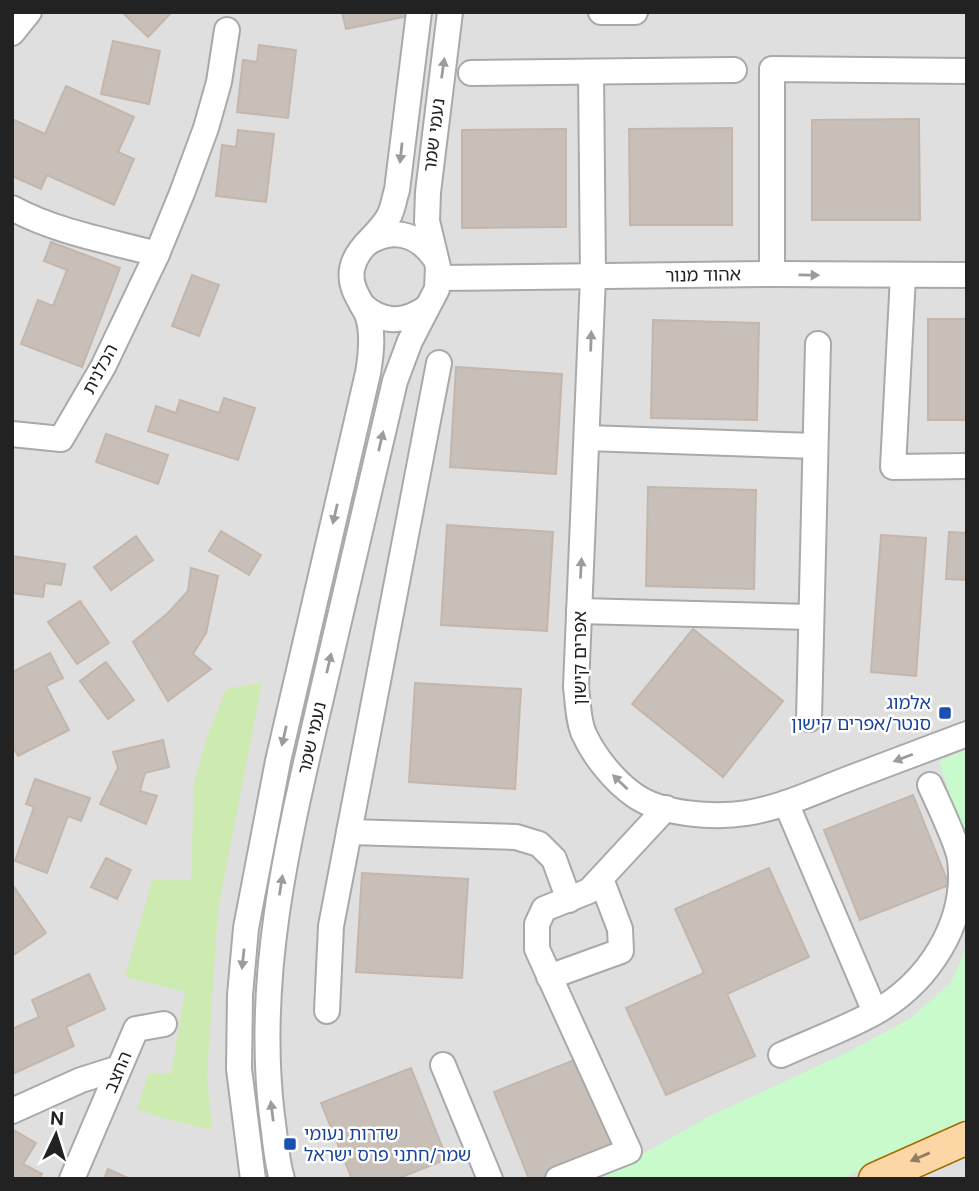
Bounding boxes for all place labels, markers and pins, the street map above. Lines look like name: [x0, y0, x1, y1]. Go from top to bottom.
place label: אלמוג סנטר/אפרים קישון: [791, 691, 931, 736]
marker: אלמוג סנטר/אפרים קישון: [937, 705, 953, 721]
place label: שדרות נעומי שמר/חתני פרס ישראל: [304, 1122, 471, 1167]
marker: שדרות נעומי שמר/חתני פרס ישראל: [282, 1136, 298, 1152]

